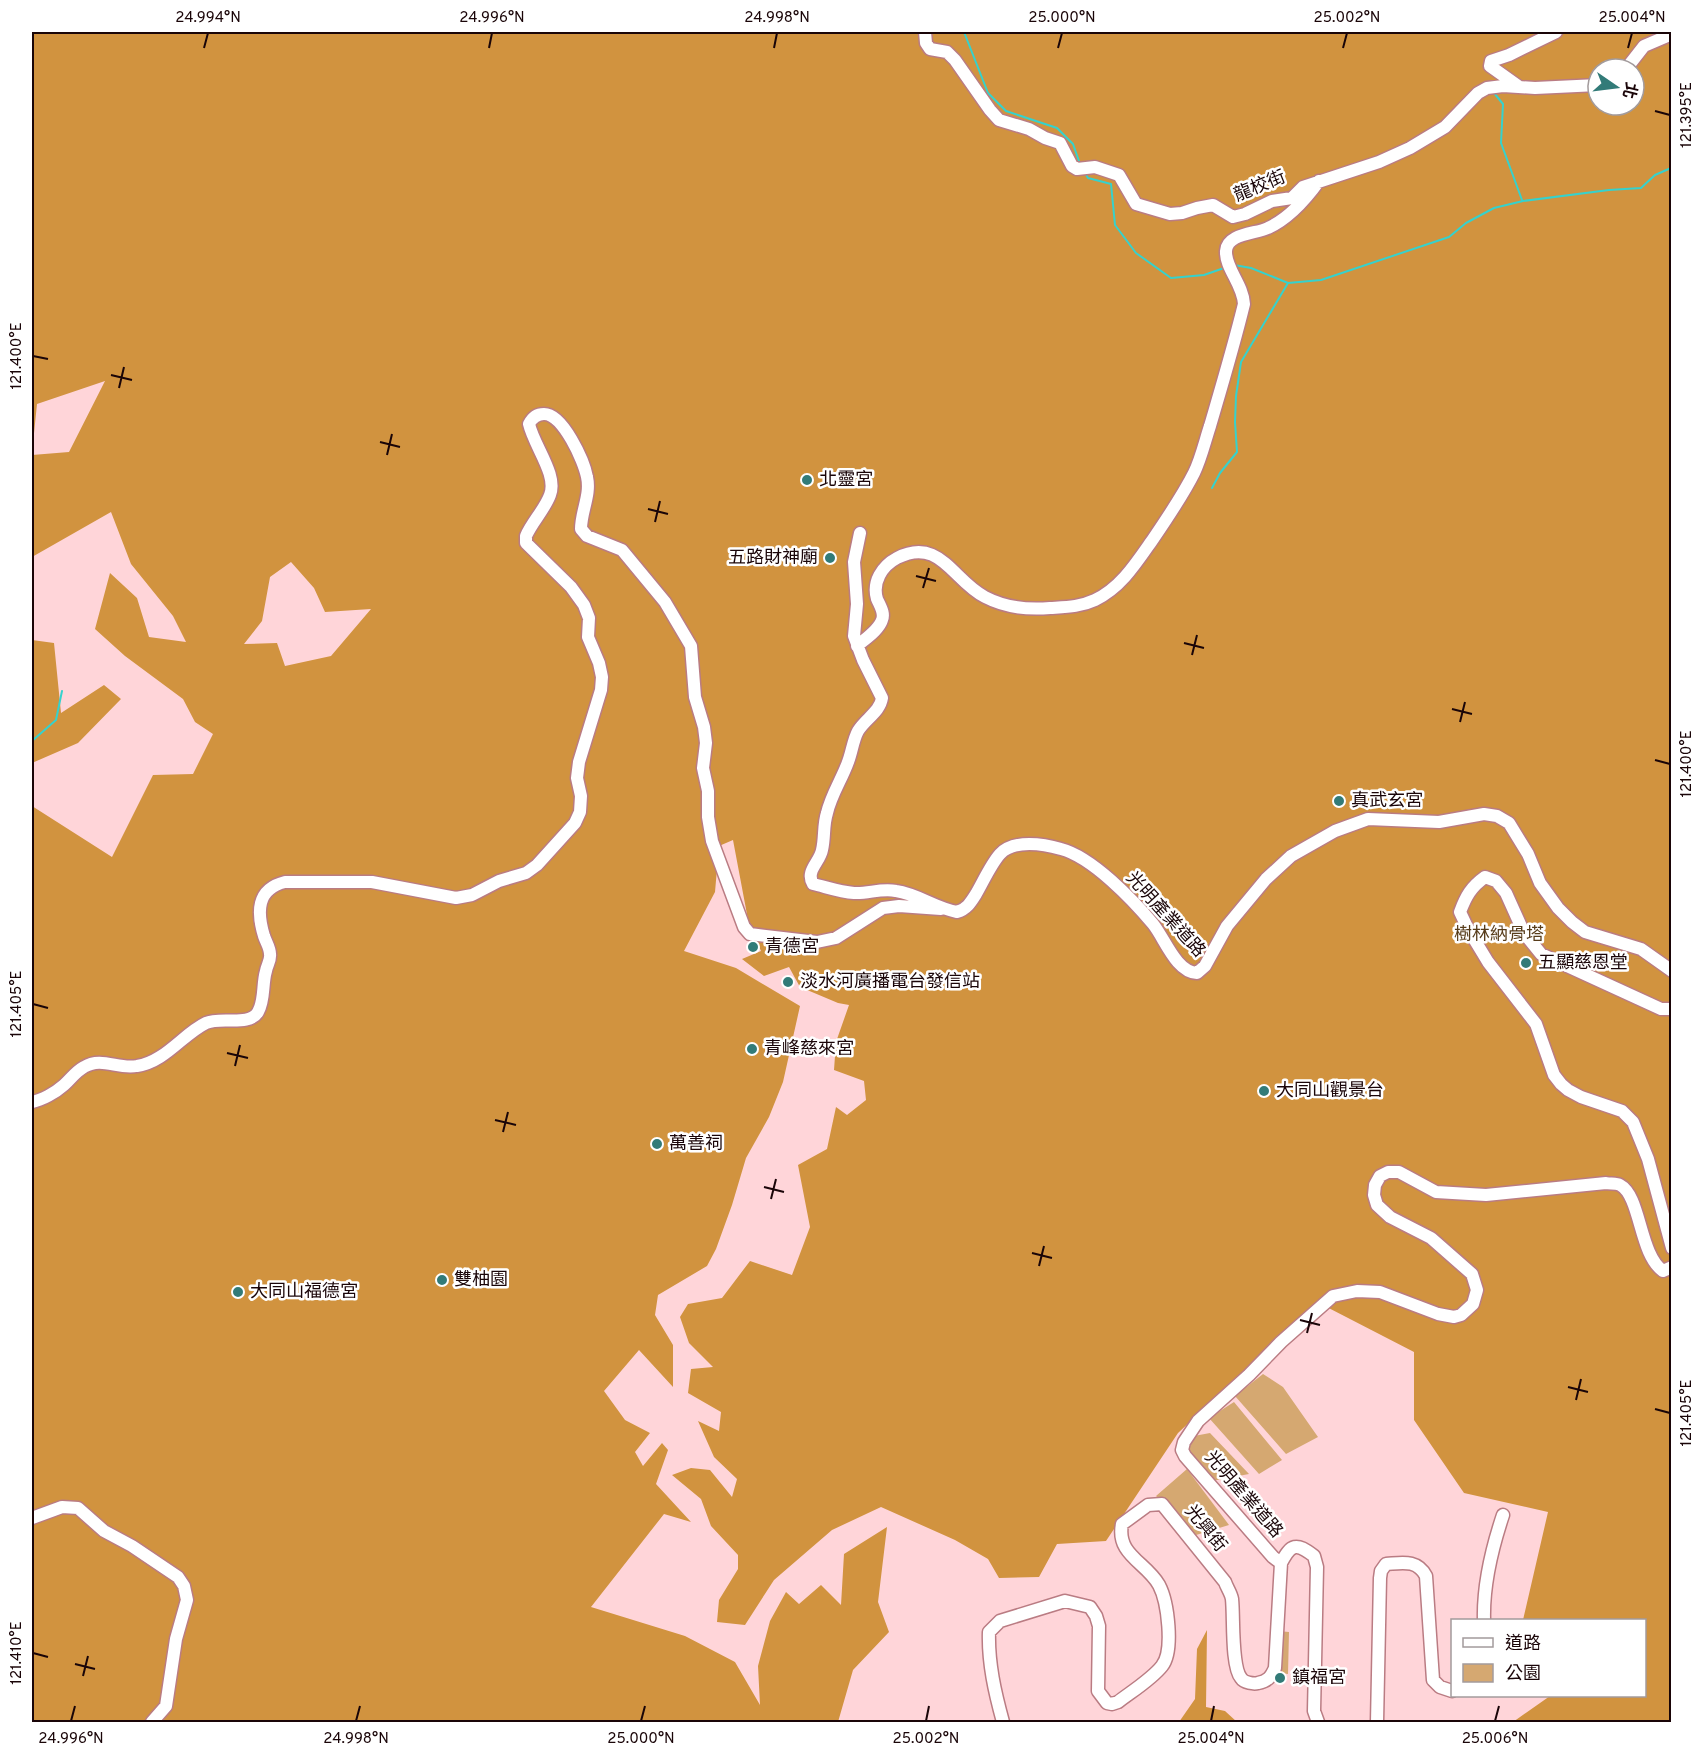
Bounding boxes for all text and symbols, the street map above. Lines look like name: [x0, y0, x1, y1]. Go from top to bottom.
text: 24.994°N: [175, 9, 241, 28]
text: 24.996°N: [459, 9, 525, 28]
text: 24.998°N: [744, 9, 810, 28]
text: 25.000°N: [1028, 9, 1096, 28]
text: 25.002°N: [1314, 9, 1380, 28]
text: 25.004°N: [1598, 9, 1666, 28]
north arrow: [1586, 57, 1646, 117]
text: 北: [1617, 80, 1640, 100]
text: 121.395°E: [1678, 82, 1697, 148]
street label: 龍校街: [1231, 166, 1289, 208]
text: 121.400°E: [8, 322, 27, 390]
place label: 北靈宮: [819, 469, 873, 492]
marker: 北靈宮: [800, 473, 814, 487]
place label: 五路財神廟: [728, 547, 818, 570]
marker: 五路財神廟: [823, 551, 837, 565]
text: 121.400°E: [1678, 730, 1697, 798]
place label: 真武玄宮: [1351, 790, 1423, 813]
marker: 真武玄宮: [1332, 794, 1346, 808]
street label: 光明產業道路: [1120, 867, 1210, 963]
park label: 樹林納骨塔: [1454, 924, 1544, 947]
place label: 青德宮: [765, 936, 819, 959]
marker: 青德宮: [746, 940, 760, 954]
place label: 五顯慈恩堂: [1538, 952, 1628, 975]
marker: 五顯慈恩堂: [1519, 956, 1533, 970]
text: 121.405°E: [8, 970, 27, 1038]
place label: 淡水河廣播電台發信站: [800, 971, 980, 994]
marker: 淡水河廣播電台發信站: [781, 975, 795, 989]
place label: 青峰慈來宮: [764, 1038, 854, 1061]
marker: 青峰慈來宮: [745, 1042, 759, 1056]
place label: 大同山觀景台: [1276, 1080, 1384, 1103]
marker: 大同山觀景台: [1257, 1084, 1271, 1098]
place label: 萬善祠: [669, 1133, 723, 1156]
marker: 萬善祠: [650, 1137, 664, 1151]
place label: 雙柚園: [454, 1269, 508, 1292]
marker: 雙柚園: [435, 1273, 449, 1287]
place label: 大同山福德宮: [250, 1281, 358, 1304]
marker: 大同山福德宮: [231, 1285, 245, 1299]
text: 121.405°E: [1678, 1379, 1697, 1447]
street label: 光明產業道路: [1199, 1447, 1287, 1543]
street label: 光興街: [1179, 1501, 1231, 1557]
legend: [1451, 1619, 1646, 1697]
text: 121.410°E: [8, 1621, 27, 1685]
text: 道路: [1505, 1633, 1541, 1656]
text: 公園: [1505, 1663, 1541, 1686]
place label: 鎮福宮: [1292, 1667, 1346, 1690]
marker: 鎮福宮: [1273, 1671, 1287, 1685]
text: 24.996°N: [38, 1730, 104, 1749]
text: 24.998°N: [323, 1730, 389, 1749]
text: 25.000°N: [607, 1730, 675, 1749]
text: 25.002°N: [893, 1730, 959, 1749]
text: 25.004°N: [1177, 1730, 1245, 1749]
text: 25.006°N: [1462, 1730, 1528, 1749]

